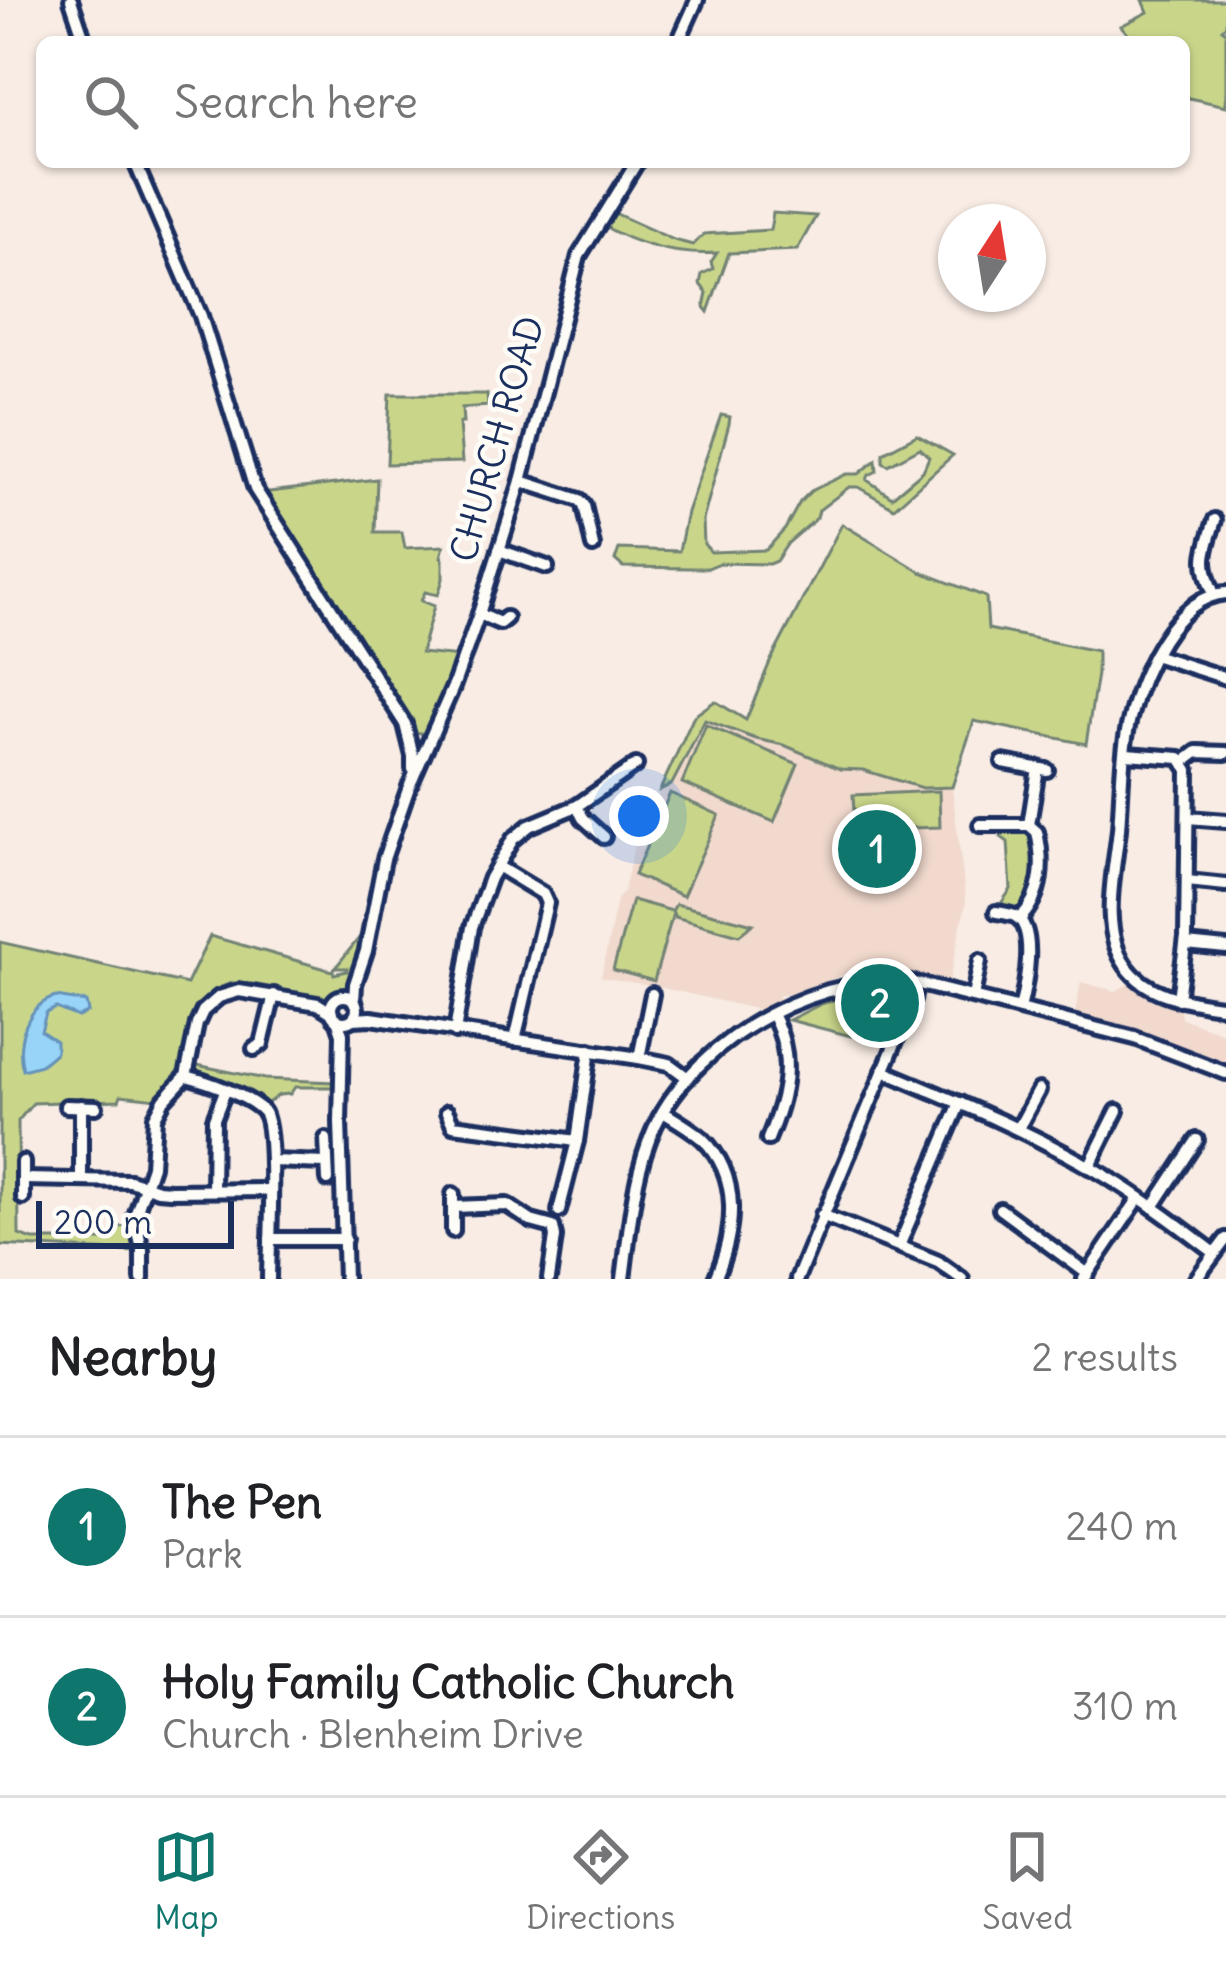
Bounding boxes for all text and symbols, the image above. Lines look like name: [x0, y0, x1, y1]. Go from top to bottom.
search box: [36, 36, 1190, 168]
icon: search: [78, 69, 144, 135]
text: Search here: [174, 74, 418, 130]
north arrow: [938, 204, 1046, 312]
street label: CHURCH ROAD: [440, 311, 554, 567]
your location: [609, 786, 669, 846]
pin: 1: [838, 804, 916, 894]
pin: 2: [841, 958, 919, 1048]
scale bar: [36, 1195, 234, 1248]
text: 200 m: [54, 1201, 152, 1243]
text: Nearby: [48, 1325, 217, 1389]
text: 2 results: [1031, 1333, 1178, 1382]
text: The Pen: [162, 1474, 322, 1530]
text: 1: [79, 1502, 95, 1551]
text: 240 m: [1066, 1502, 1178, 1551]
text: Park: [162, 1530, 243, 1579]
text: Holy Family Catholic Church: [162, 1654, 735, 1710]
text: 2: [76, 1682, 98, 1731]
text: 310 m: [1072, 1682, 1178, 1731]
text: Church · Blenheim Drive: [162, 1710, 584, 1759]
tab: Map: [153, 1824, 219, 1938]
tab: Directions: [526, 1824, 675, 1938]
tab: Saved: [982, 1824, 1073, 1938]

